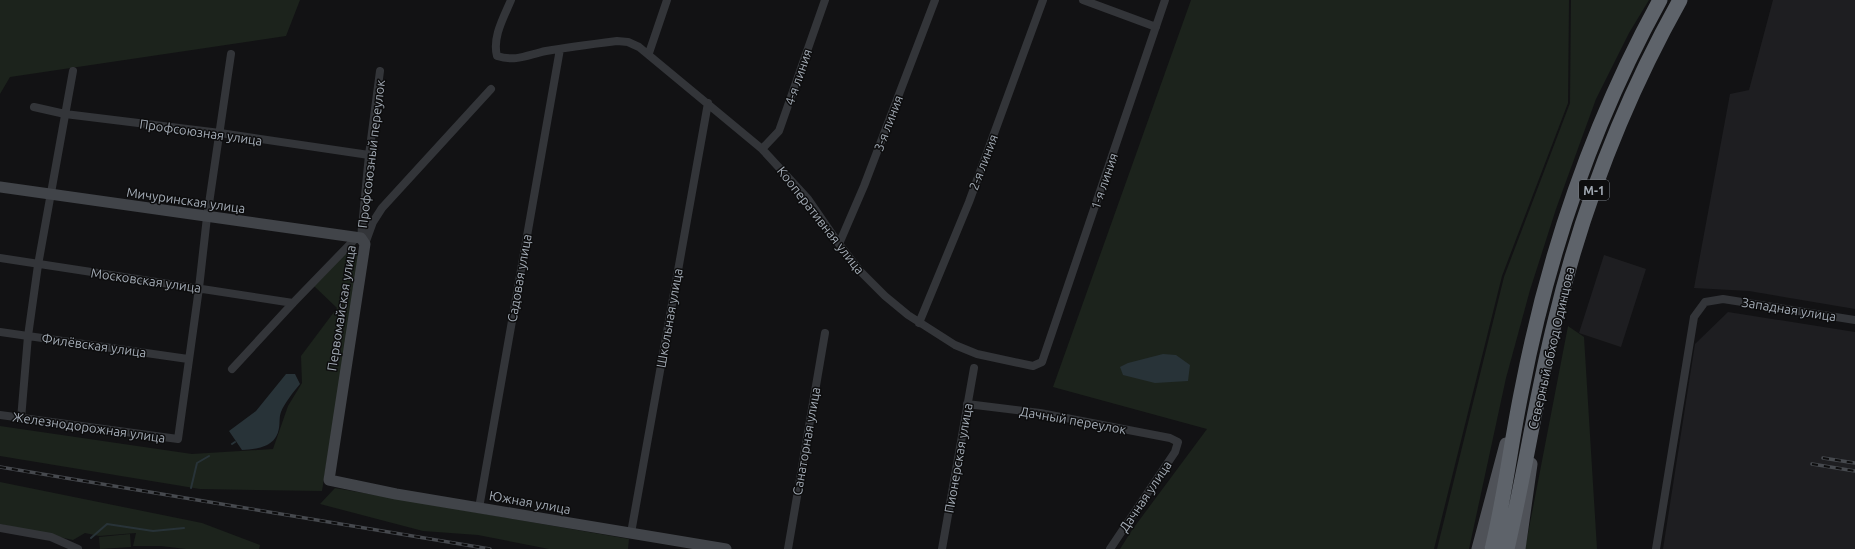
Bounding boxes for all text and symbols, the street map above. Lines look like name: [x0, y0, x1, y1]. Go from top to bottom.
street label: 4-я линия: [782, 47, 814, 107]
street label: Профсоюзный переулок: [355, 79, 387, 229]
street label: 3-я линия: [871, 93, 905, 153]
street label: Профсоюзная улица: [139, 116, 263, 148]
street label: 2-я линия: [966, 132, 1000, 192]
street label: 1-я линия: [1088, 151, 1120, 211]
street label: Кооперативная улица: [775, 164, 867, 276]
road number: М-1: [1579, 180, 1609, 200]
street label: Мичуринская улица: [126, 185, 246, 215]
street label: Садовая улица: [504, 233, 534, 323]
street label: Первомайская улица: [324, 244, 358, 372]
street label: Московская улица: [90, 265, 202, 295]
street label: Северный обход Одинцова: [1525, 265, 1577, 431]
street label: Школьная улица: [653, 267, 685, 369]
street label: Западная улица: [1741, 295, 1837, 323]
street label: Филёвская улица: [41, 331, 147, 359]
street label: Санаторная улица: [790, 386, 822, 496]
street label: Пионерская улица: [941, 402, 975, 514]
street label: Дачный переулок: [1019, 404, 1128, 436]
street label: Железнодорожная улица: [12, 409, 166, 445]
street label: Дачная улица: [1116, 458, 1174, 534]
street label: Южная улица: [488, 488, 572, 516]

